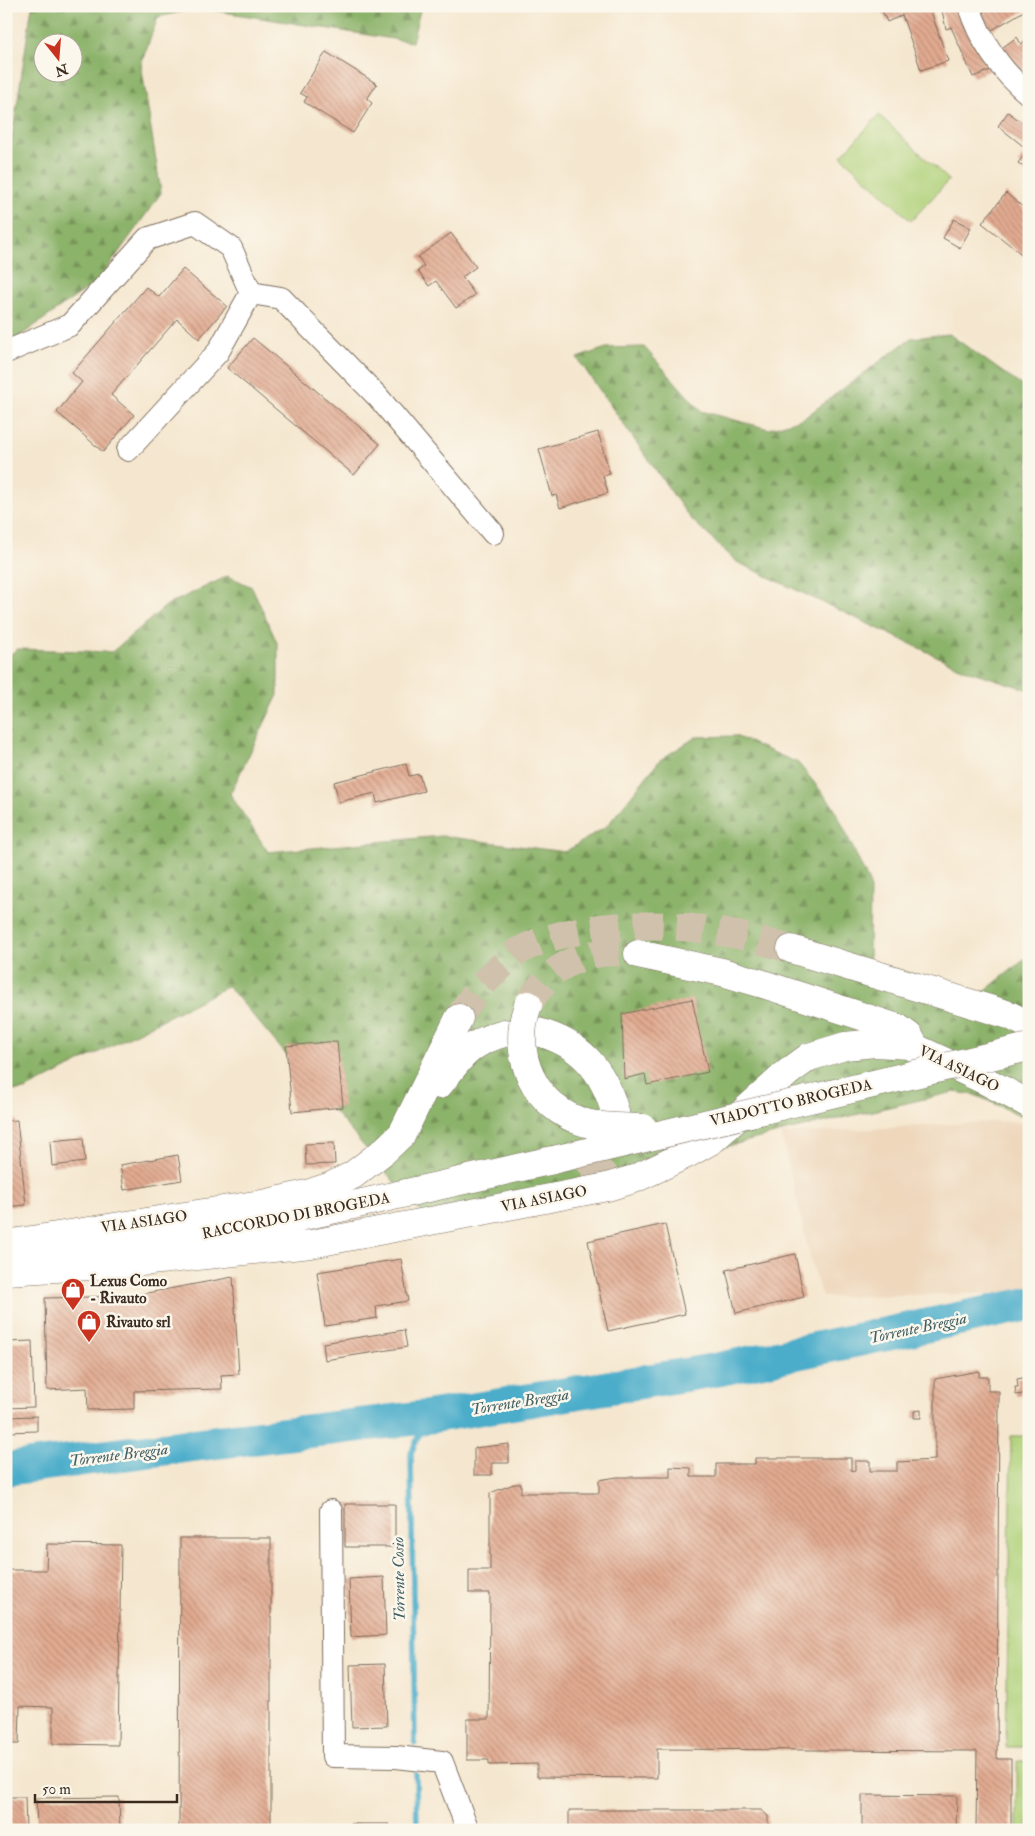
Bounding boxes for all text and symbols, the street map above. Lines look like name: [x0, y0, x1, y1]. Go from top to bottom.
north arrow: [32, 32, 82, 82]
text: N: [53, 60, 71, 80]
street label: VIA ASIAGO: [916, 1041, 1002, 1097]
street label: VIADOTTO BROGEDA: [708, 1075, 874, 1131]
street label: VIA ASIAGO: [499, 1181, 589, 1217]
street label: RACCORDO DI BROGEDA: [200, 1188, 392, 1244]
street label: VIA ASIAGO: [99, 1207, 189, 1237]
place label: Lexus Como - Rivauto: [90, 1272, 168, 1308]
shop icon: Lexus Como - Rivauto: [60, 1277, 86, 1311]
water label: Torrente Breggia: [868, 1308, 968, 1348]
shop icon: Rivauto srl: [76, 1309, 102, 1343]
place label: Rivauto srl: [106, 1313, 171, 1332]
water label: Torrente Breggia: [470, 1384, 570, 1420]
water label: Torrente Breggia: [69, 1439, 169, 1471]
water label: Torrente Cosio: [388, 1536, 410, 1621]
scale bar: [35, 1771, 178, 1803]
text: 50 m: [42, 1780, 71, 1799]

